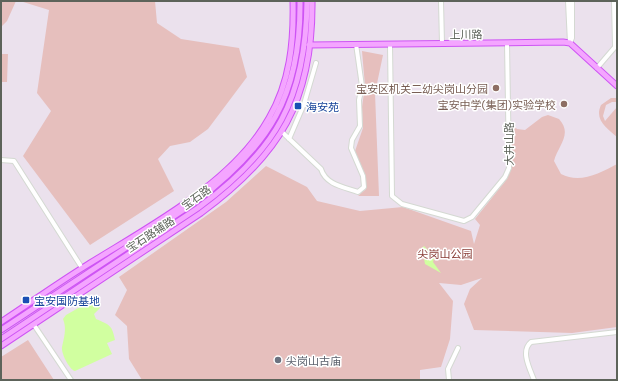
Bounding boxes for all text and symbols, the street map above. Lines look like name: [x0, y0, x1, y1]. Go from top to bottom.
street label: 上川路: [449, 27, 483, 41]
place label: 宝安区机关二幼尖岗山分园: [356, 82, 488, 95]
marker: 宝安区机关二幼尖岗山分园: [491, 83, 501, 93]
place label: 宝安中学(集团)实验学校: [438, 98, 556, 111]
marker: 宝安中学(集团)实验学校: [559, 99, 569, 109]
place label: 海安苑: [306, 100, 339, 113]
marker: 海安苑: [293, 101, 303, 111]
street label: 大井山路: [502, 122, 515, 166]
street label: 宝石路: [179, 182, 213, 212]
street label: 宝石路辅路: [123, 214, 177, 254]
park label: 尖岗山公园: [418, 247, 473, 260]
place label: 宝安国防基地: [34, 294, 100, 307]
marker: 宝安国防基地: [21, 295, 31, 305]
place label: 尖岗山古庙: [286, 354, 341, 367]
marker: 尖岗山古庙: [273, 355, 283, 365]

